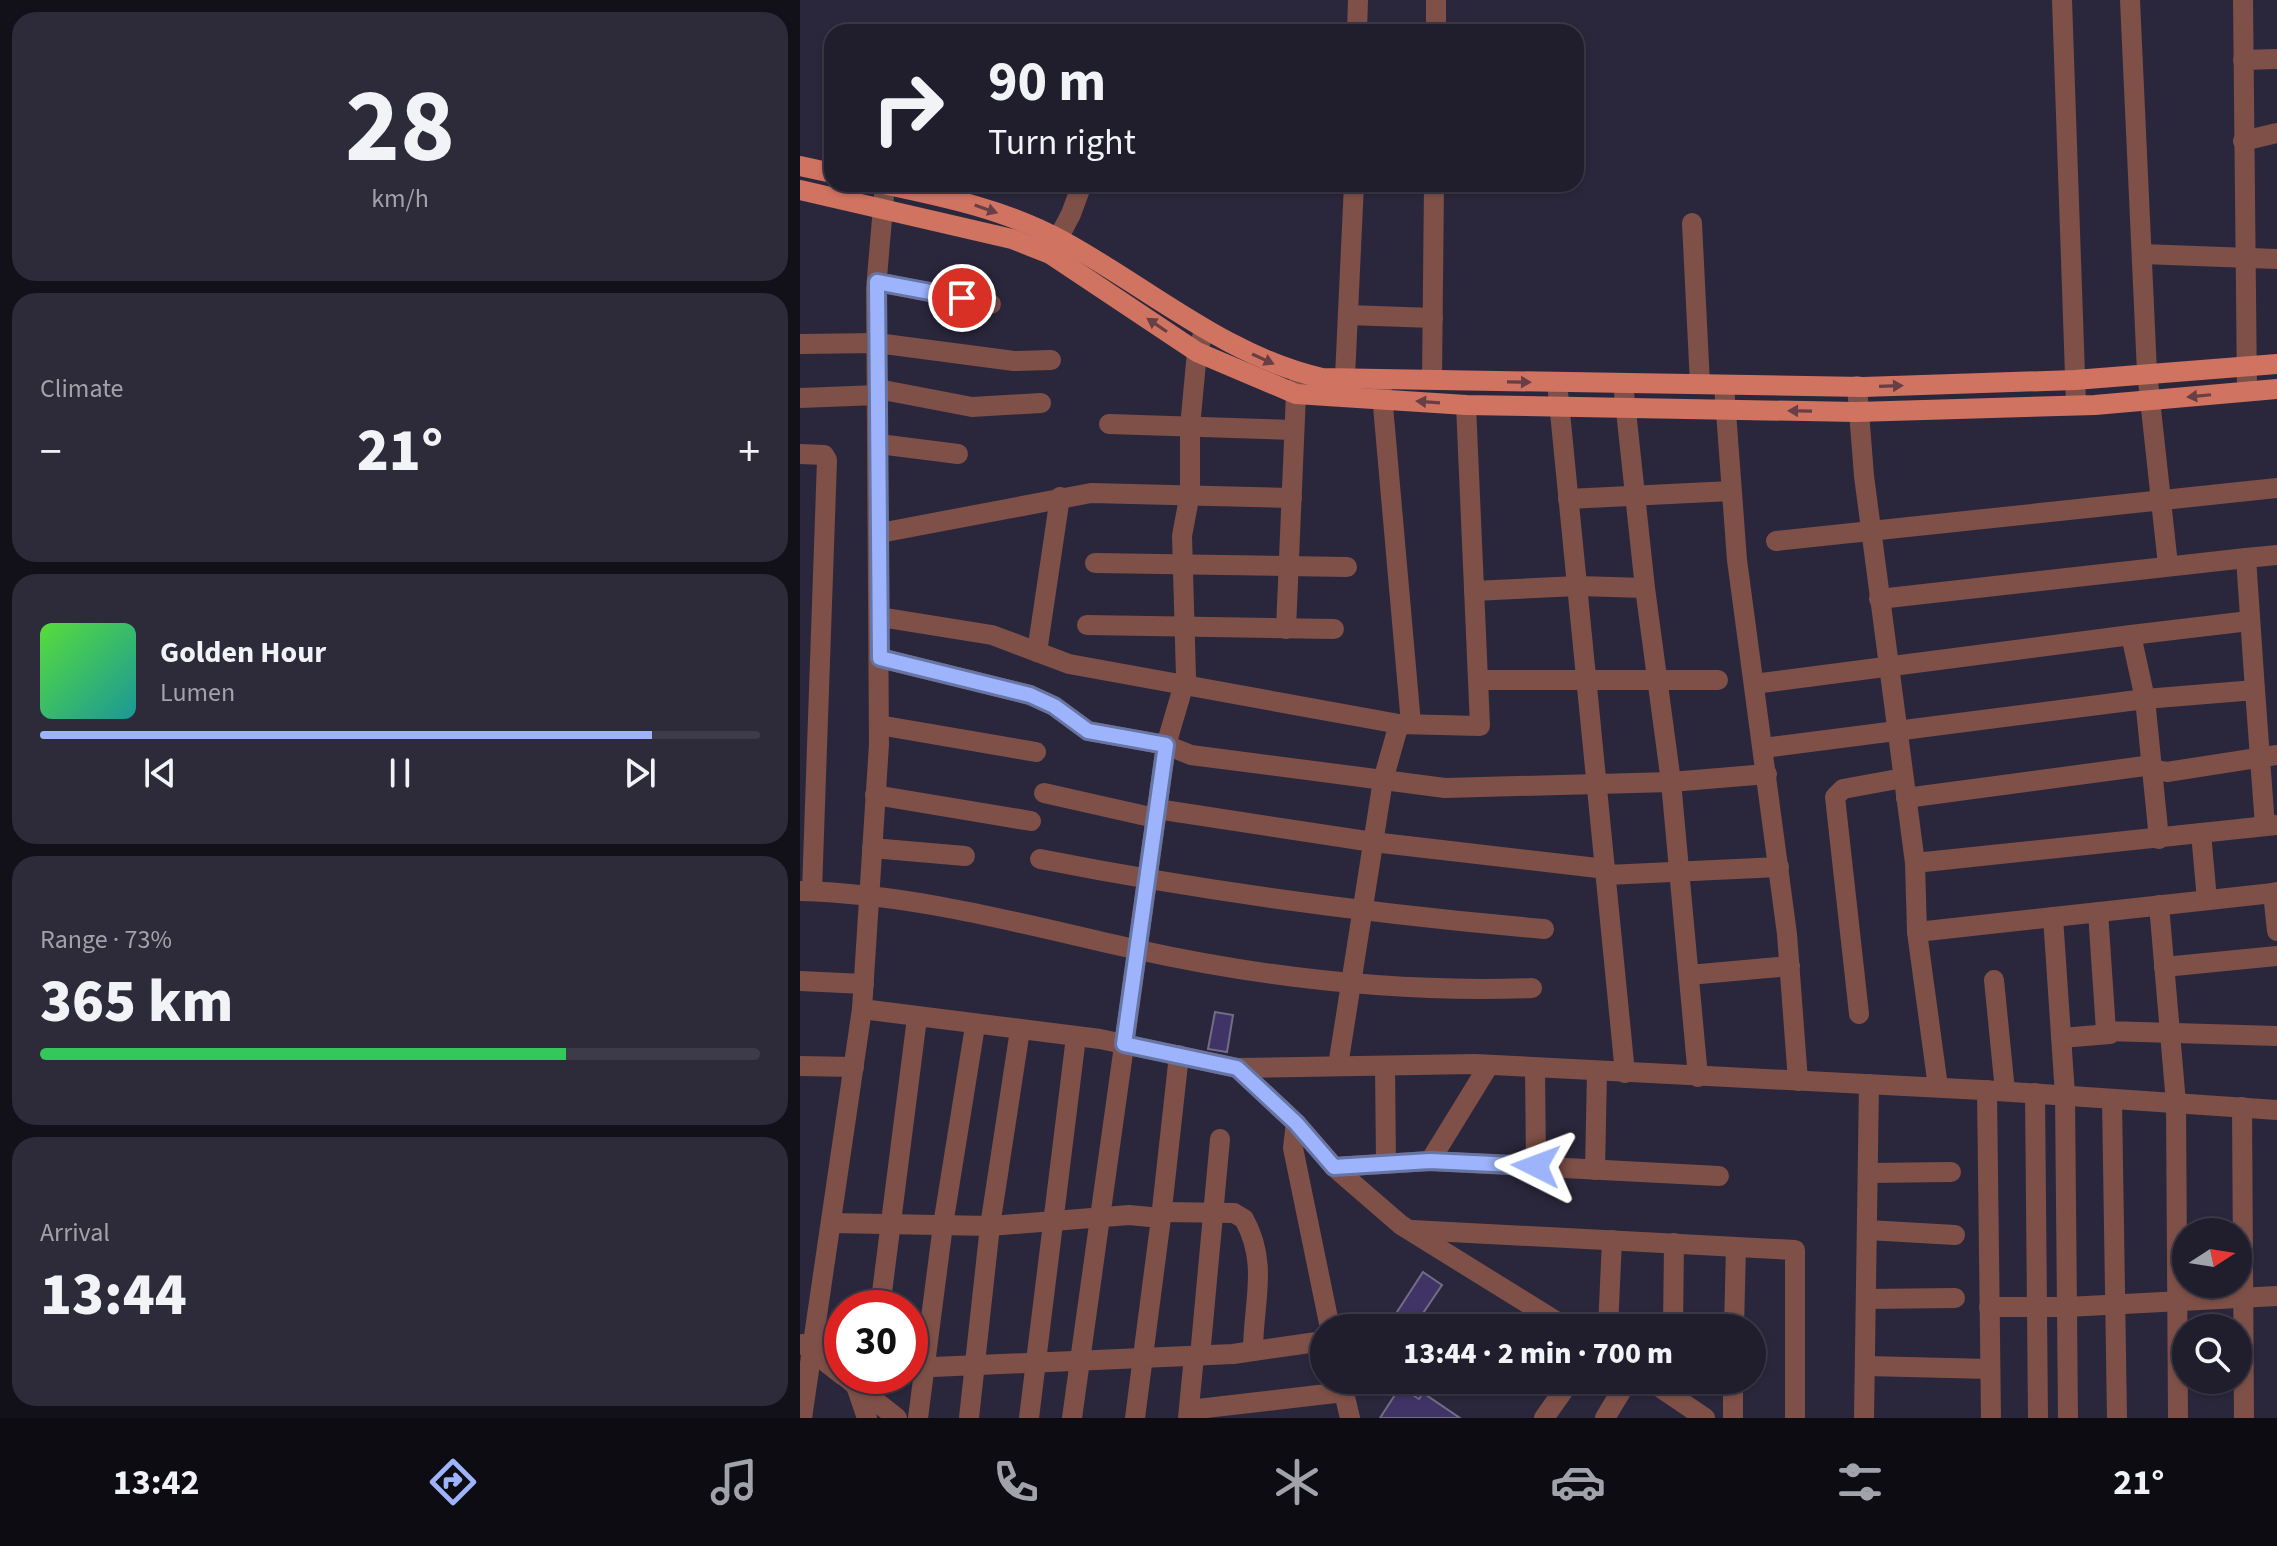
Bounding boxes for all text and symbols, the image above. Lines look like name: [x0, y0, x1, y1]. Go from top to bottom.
text: 90 m: [988, 43, 1106, 122]
text: 28: [345, 54, 455, 202]
icon: right: [856, 56, 960, 160]
text: Turn right: [988, 117, 1136, 168]
text: km/h: [371, 180, 429, 217]
one-way arrow: [974, 203, 998, 216]
pin: [928, 264, 996, 332]
icon: arrive: [940, 276, 984, 320]
one-way arrow: [1147, 318, 1168, 333]
one-way arrow: [1251, 352, 1274, 366]
text: Climate: [40, 370, 124, 407]
one-way arrow: [1507, 376, 1532, 388]
one-way arrow: [1879, 379, 1904, 392]
one-way arrow: [2186, 390, 2211, 403]
one-way arrow: [1415, 395, 1440, 408]
one-way arrow: [1787, 404, 1812, 417]
text: 21°: [357, 409, 443, 494]
text: −: [40, 421, 62, 484]
text: +: [738, 421, 760, 484]
text: Golden Hour: [160, 631, 326, 674]
text: Lumen: [160, 674, 235, 711]
icon: previous: [138, 751, 182, 795]
icon: pause: [378, 751, 422, 795]
icon: next: [618, 751, 662, 795]
text: Range · 73%: [40, 921, 172, 958]
text: 365 km: [40, 960, 233, 1045]
position arrow: [1494, 1124, 1578, 1208]
text: Arrival: [40, 1214, 110, 1251]
north arrow: [2172, 1218, 2252, 1298]
map controls: [2172, 1218, 2252, 1394]
text: 13:44: [40, 1253, 187, 1338]
speed limit sign: 30: [824, 1290, 928, 1394]
button: search: [2172, 1314, 2252, 1394]
text: 13:44 · 2 min · 700 m: [1403, 1332, 1673, 1375]
icon: directions: [425, 1454, 481, 1510]
icon: music: [706, 1454, 762, 1510]
icon: phone: [988, 1454, 1044, 1510]
icon: climate: [1269, 1454, 1325, 1510]
icon: car: [1550, 1454, 1606, 1510]
icon: filters: [1832, 1454, 1888, 1510]
text: 13:42: [113, 1457, 200, 1508]
text: 21°: [2113, 1457, 2164, 1508]

